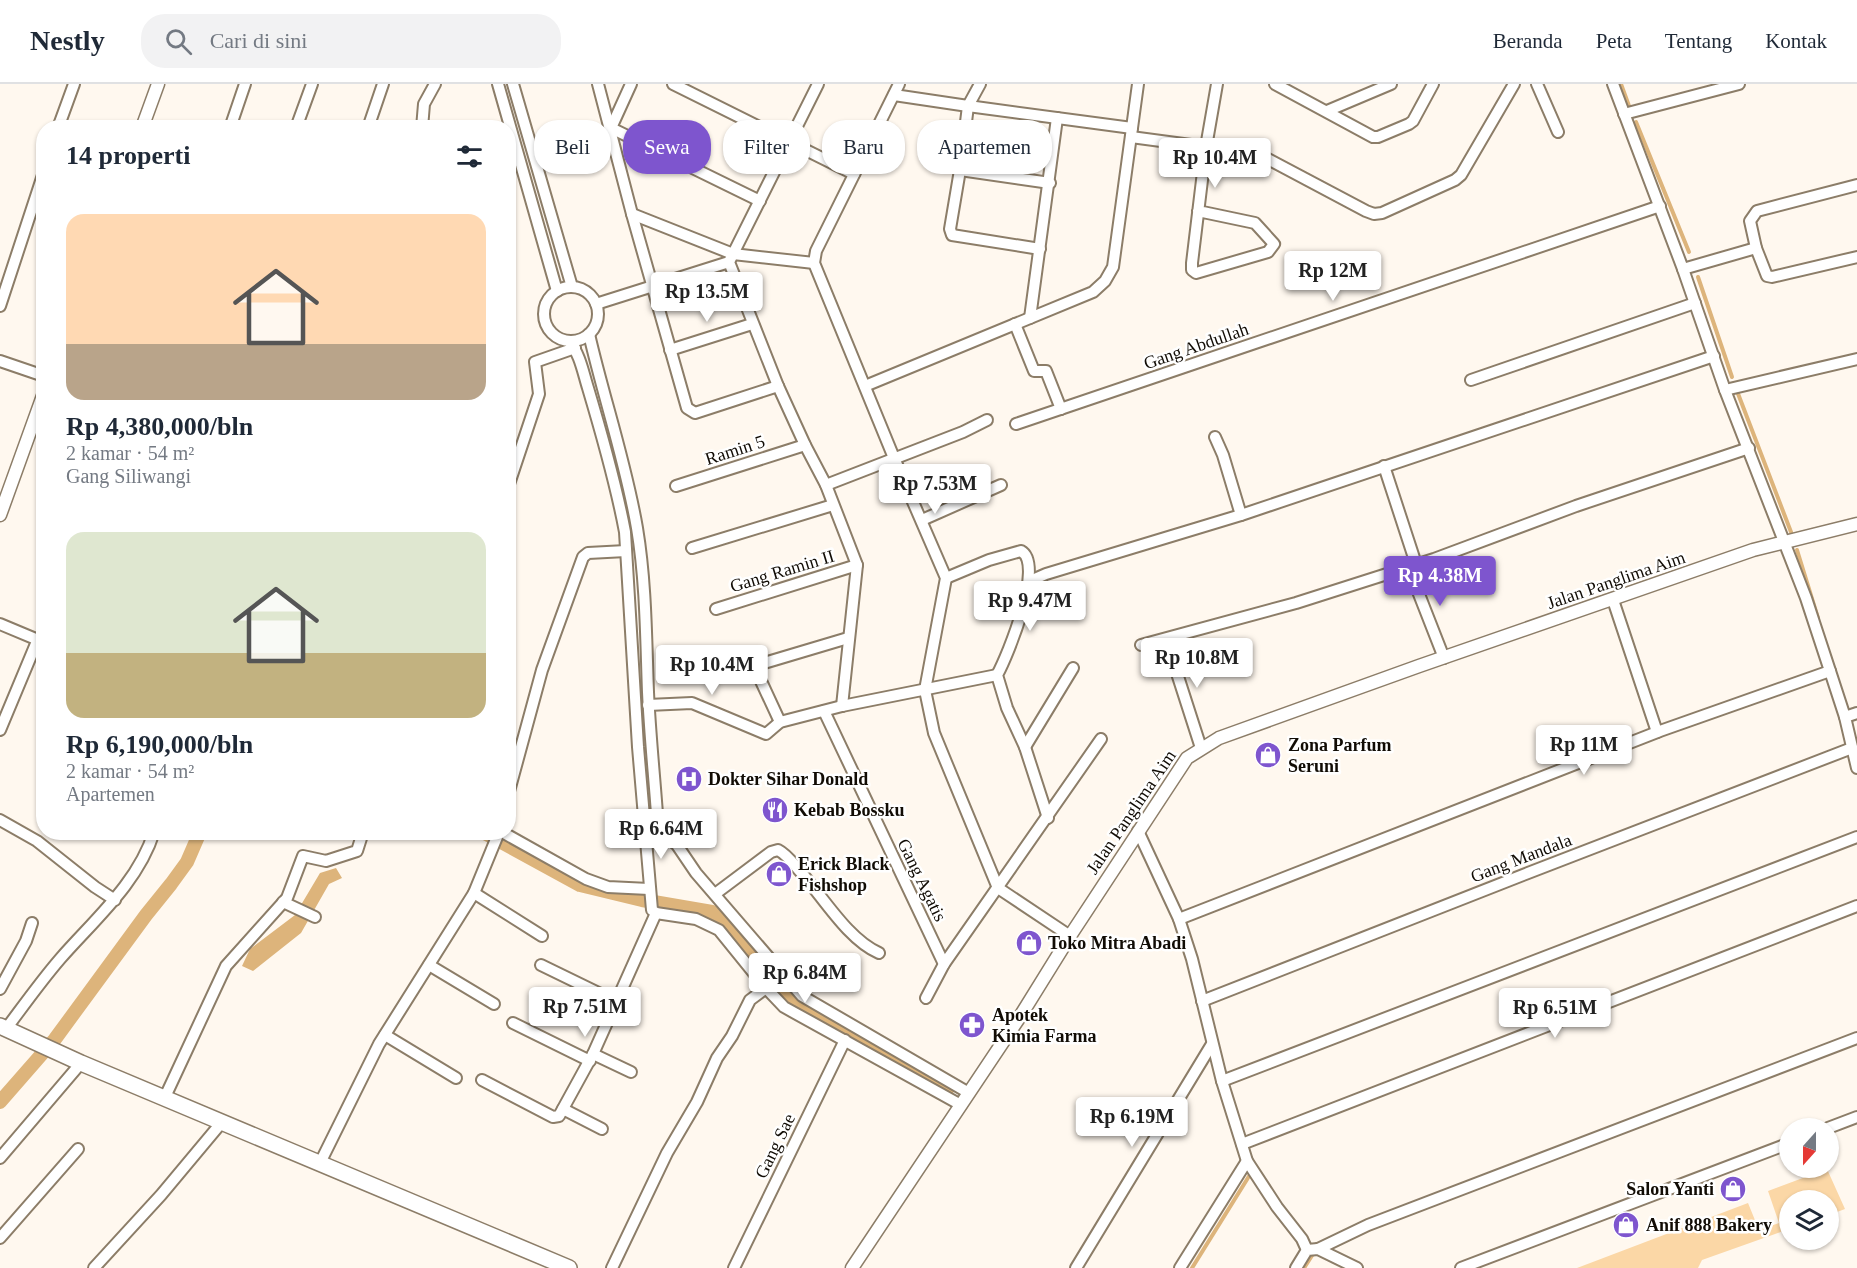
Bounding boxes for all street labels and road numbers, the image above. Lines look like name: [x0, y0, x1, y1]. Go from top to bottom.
street label: Gang Abdullah: [1141, 319, 1251, 373]
street label: Ramin 5: [703, 431, 767, 469]
street label: Gang Ramin II: [727, 546, 837, 596]
street label: Jalan Panglima Aim: [1544, 547, 1688, 613]
street label: Jalan Panglima Aim: [1082, 746, 1180, 878]
street label: Gang Mandala: [1468, 830, 1574, 886]
street label: Gang Agatis: [893, 835, 951, 925]
street label: Gang Sae: [751, 1110, 799, 1182]

